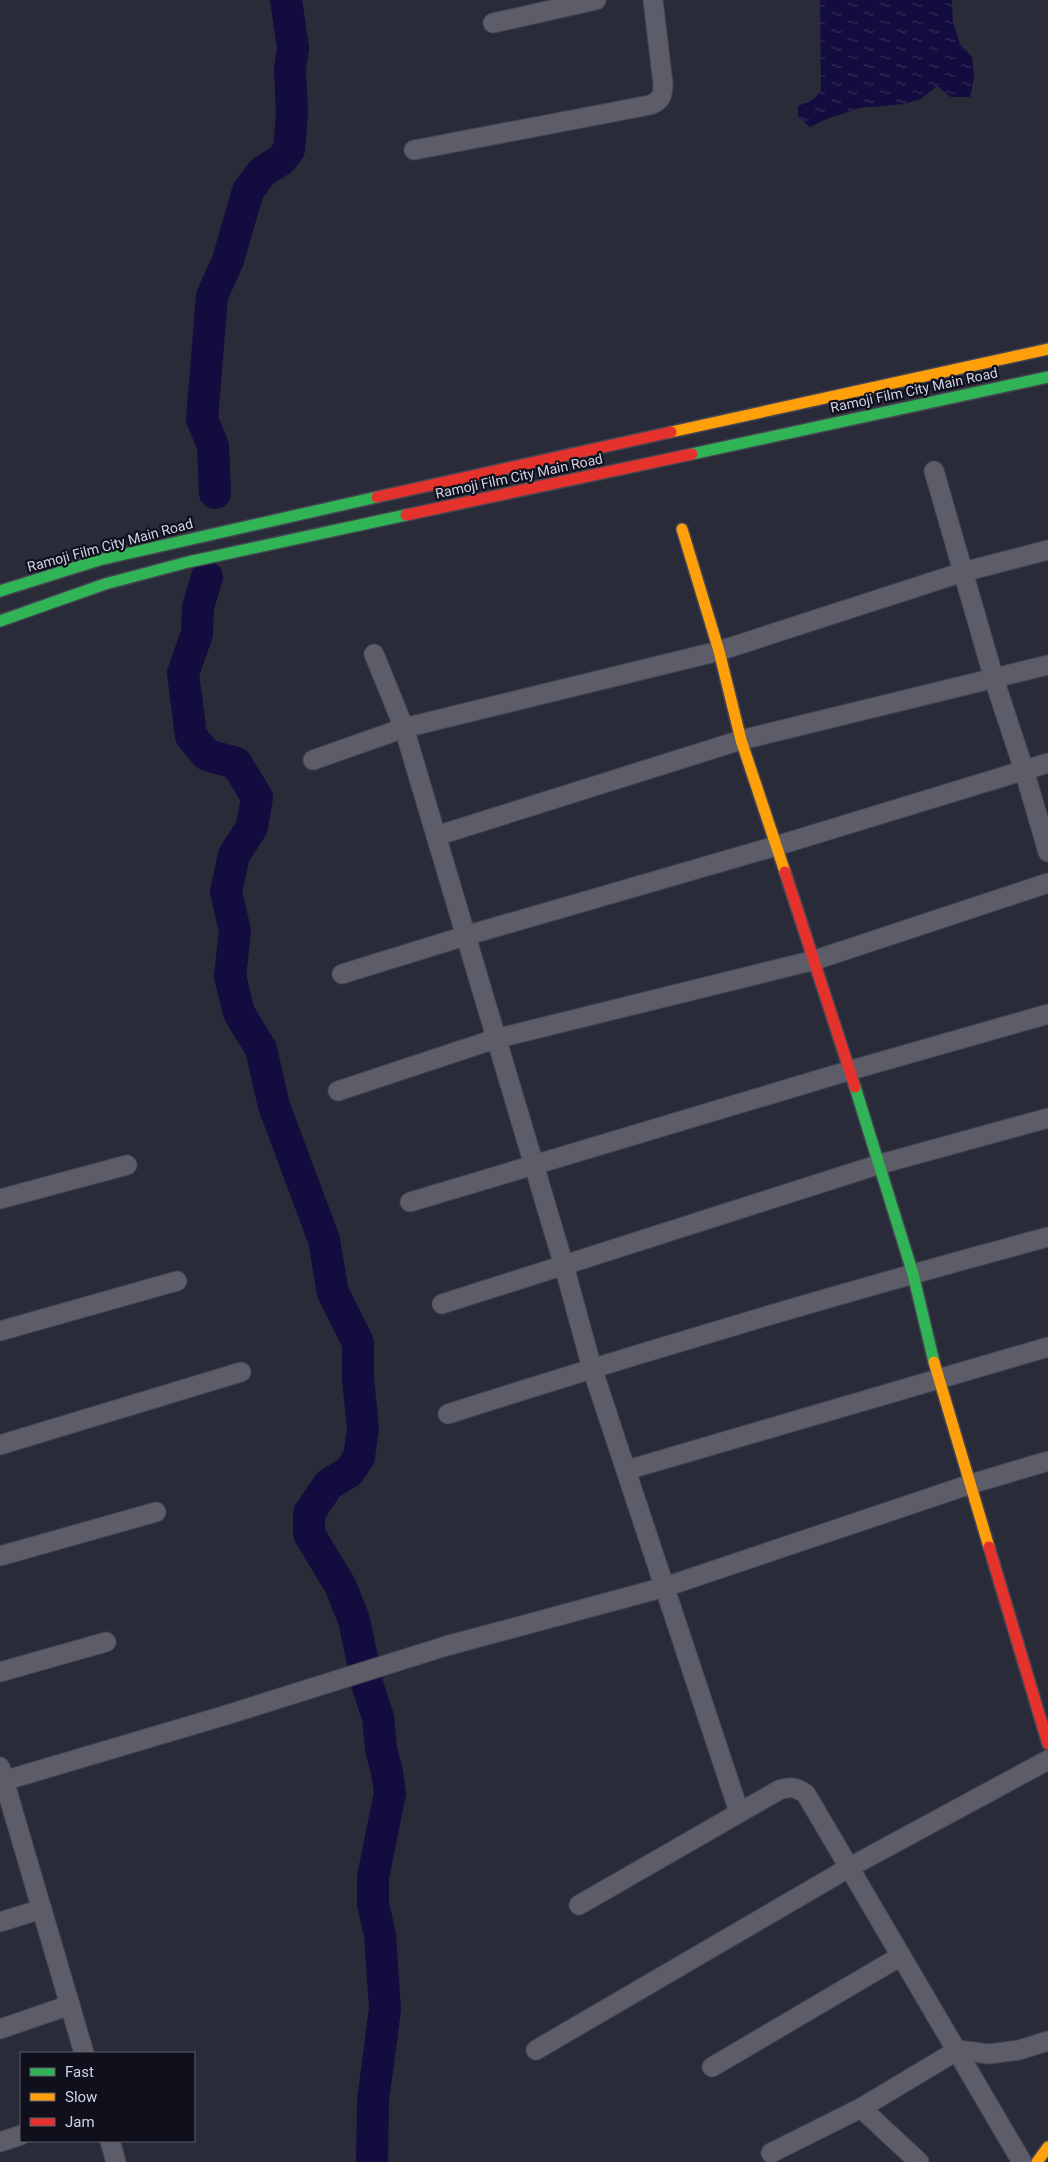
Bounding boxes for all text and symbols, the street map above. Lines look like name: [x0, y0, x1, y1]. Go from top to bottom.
street label: Ramoji Film City Main Road: [829, 364, 999, 416]
street label: Ramoji Film City Main Road: [434, 450, 604, 502]
street label: Ramoji Film City Main Road: [25, 515, 195, 575]
legend: [20, 2052, 195, 2142]
text: Fast: [65, 2063, 94, 2081]
text: Slow: [65, 2088, 97, 2106]
text: Jam: [65, 2113, 95, 2131]

